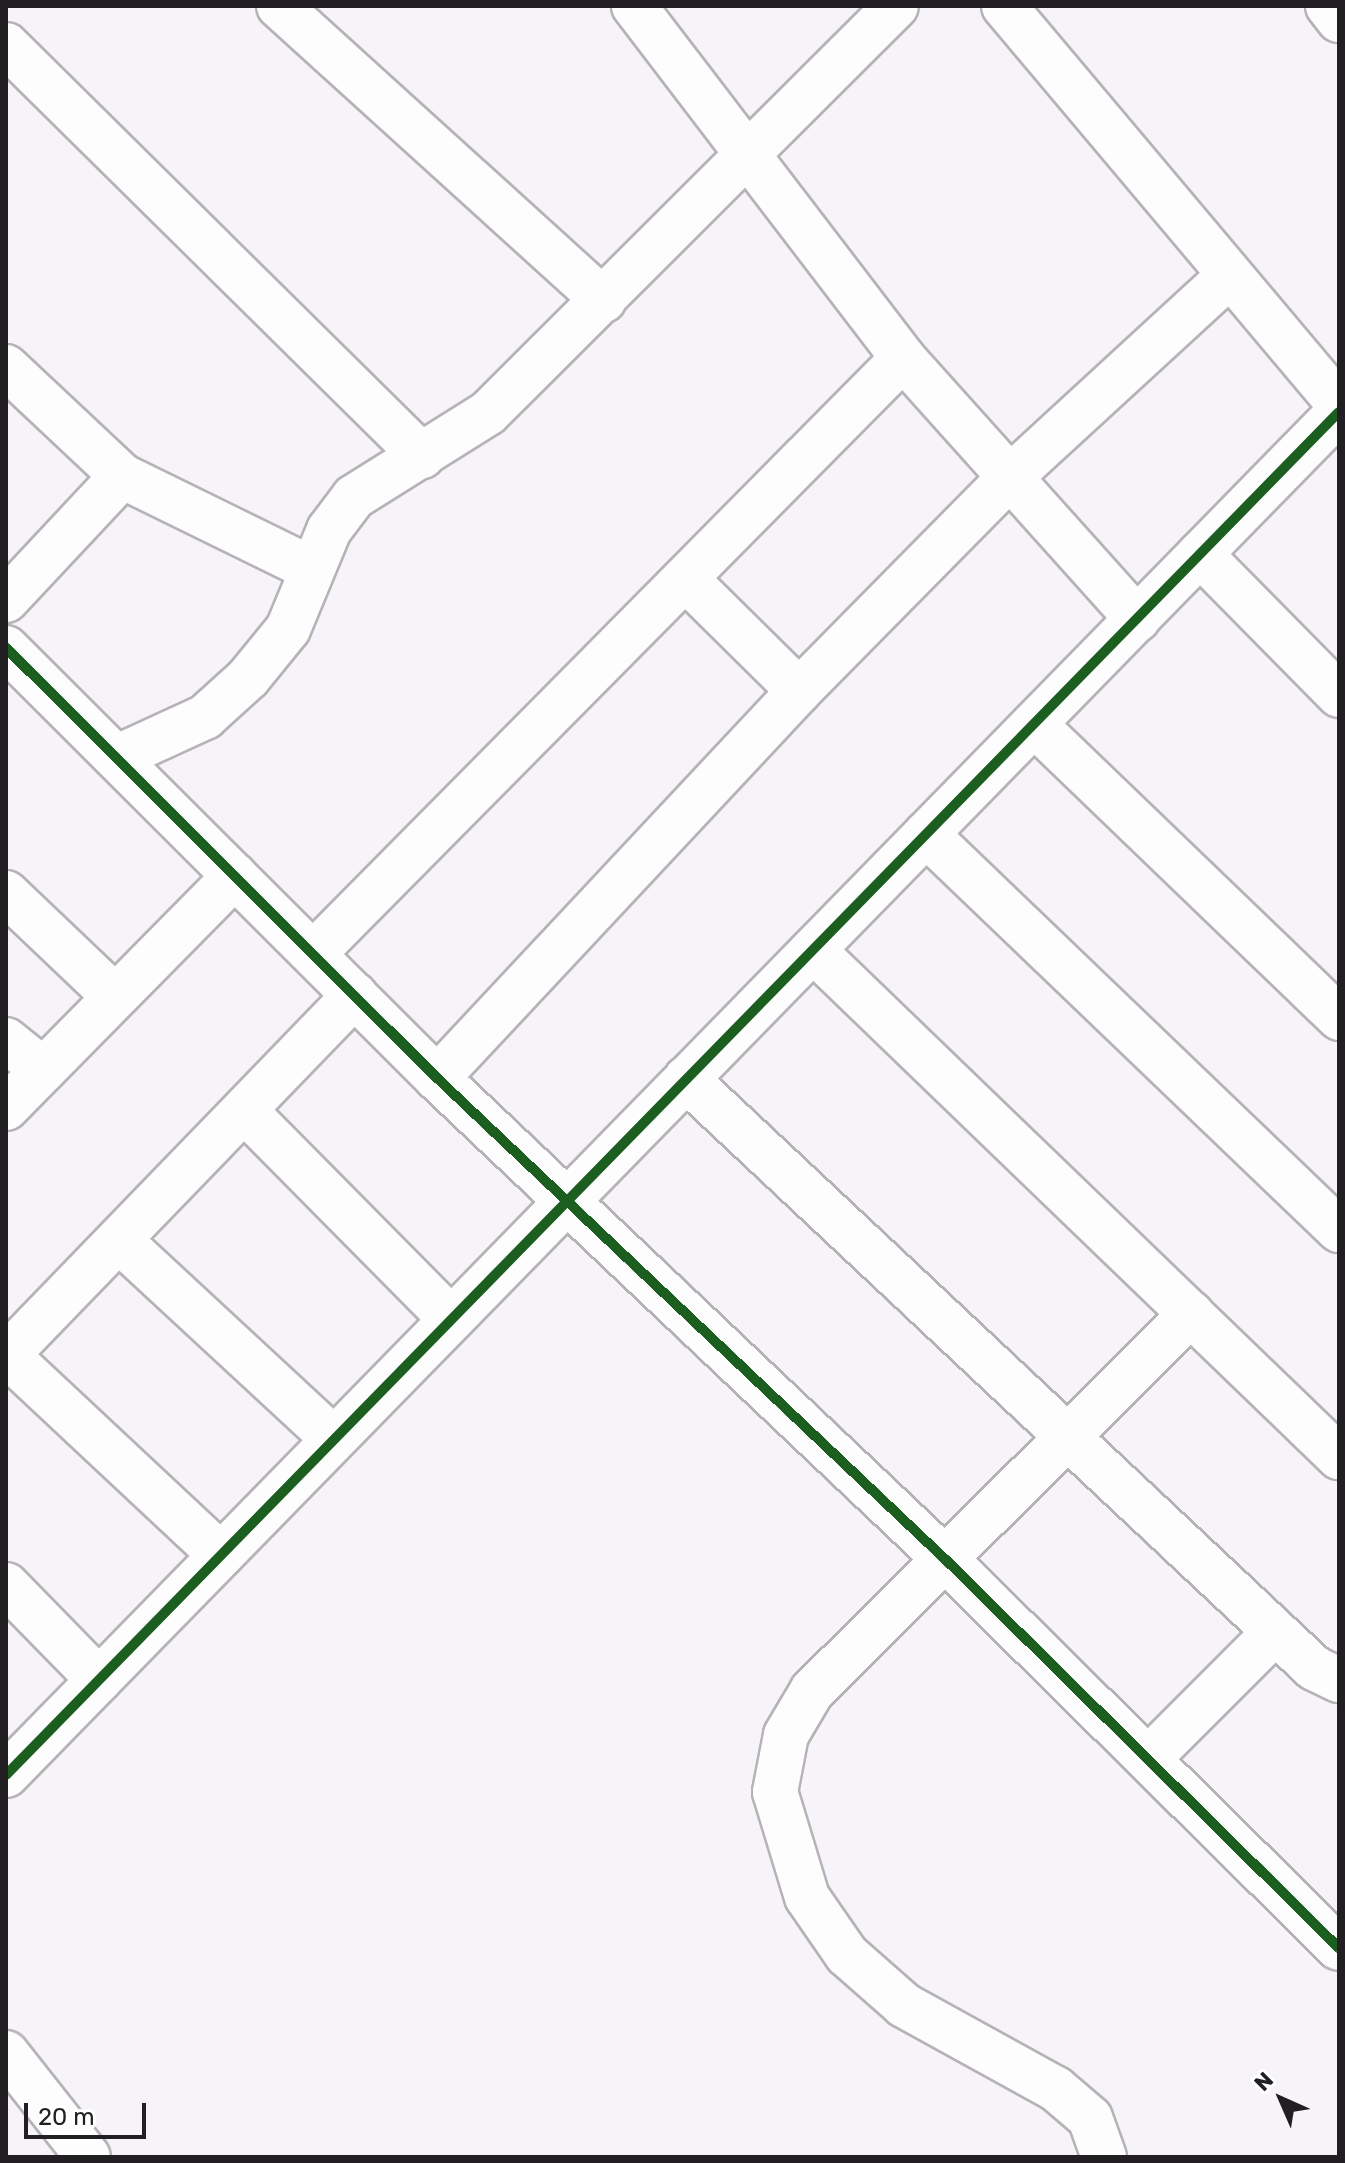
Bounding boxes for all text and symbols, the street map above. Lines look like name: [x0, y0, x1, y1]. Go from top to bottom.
north arrow: [1241, 2059, 1321, 2139]
text: N: [1249, 2067, 1279, 2097]
scale bar: [28, 2087, 150, 2137]
text: 20 m: [38, 2103, 95, 2131]

